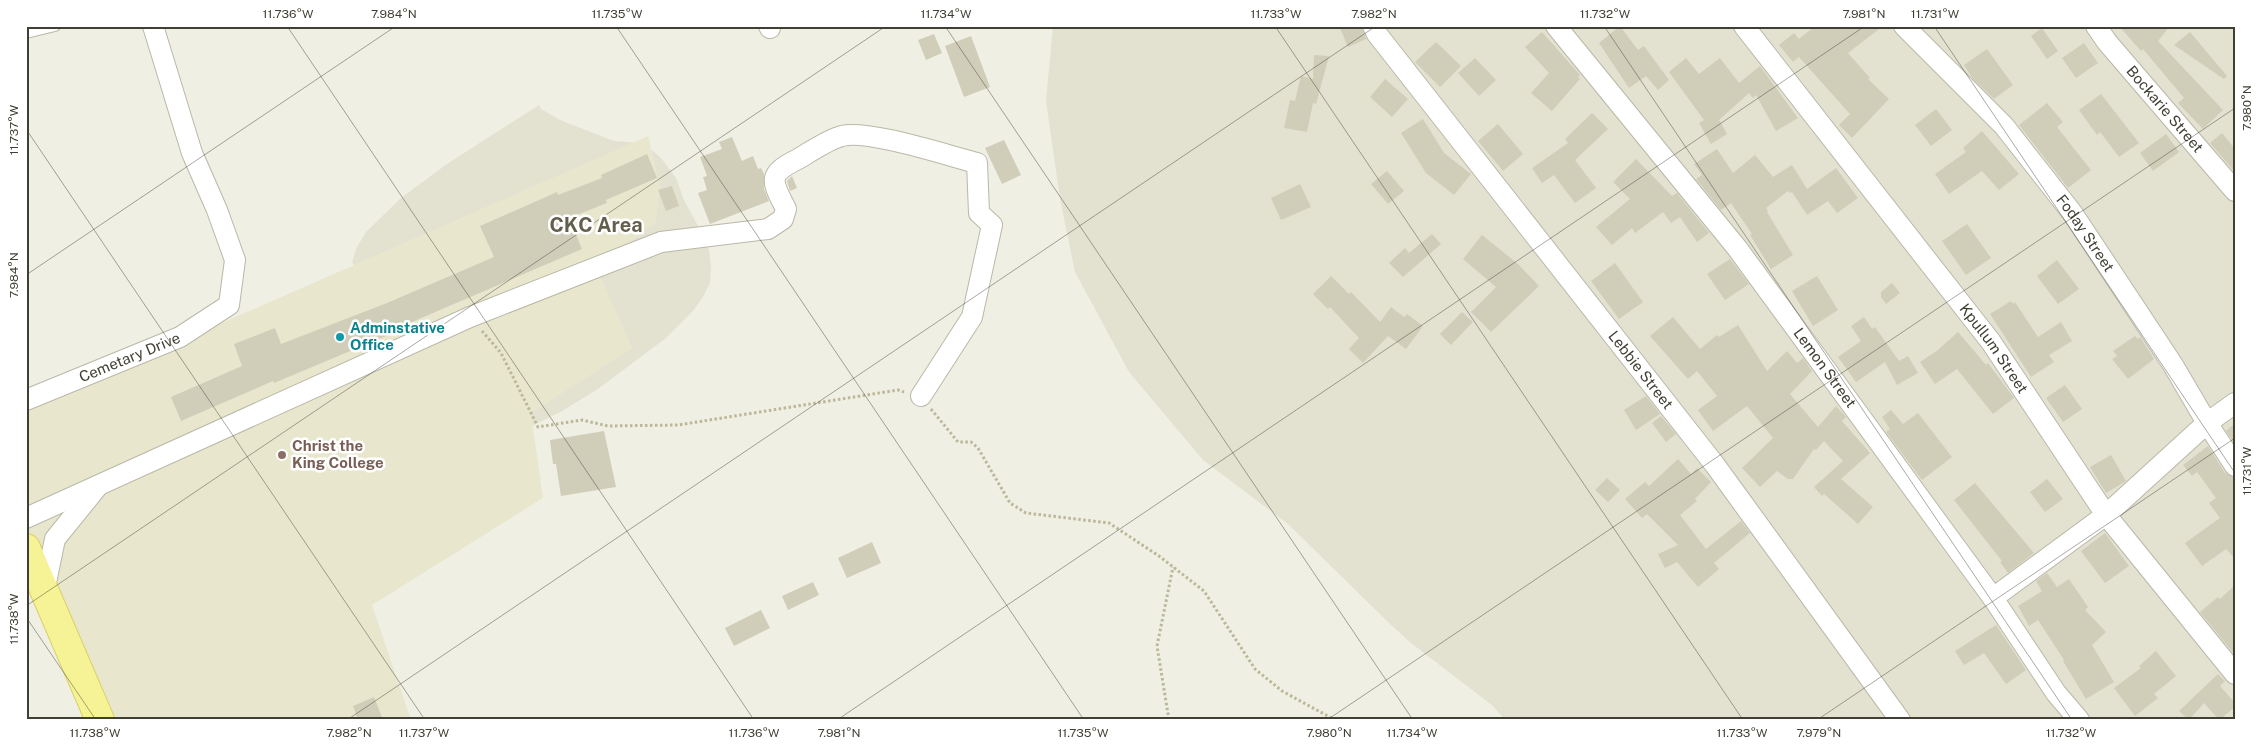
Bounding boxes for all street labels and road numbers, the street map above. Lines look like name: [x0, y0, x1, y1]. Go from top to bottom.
street label: Bockarie Street: [2123, 62, 2207, 156]
street label: Foday Street: [2053, 191, 2118, 275]
street label: Kpullum Street: [1956, 300, 2032, 396]
street label: Lemon Street: [1790, 324, 1860, 411]
street label: Lebbie Street: [1605, 327, 1677, 412]
street label: Cemetary Drive: [76, 329, 183, 385]

